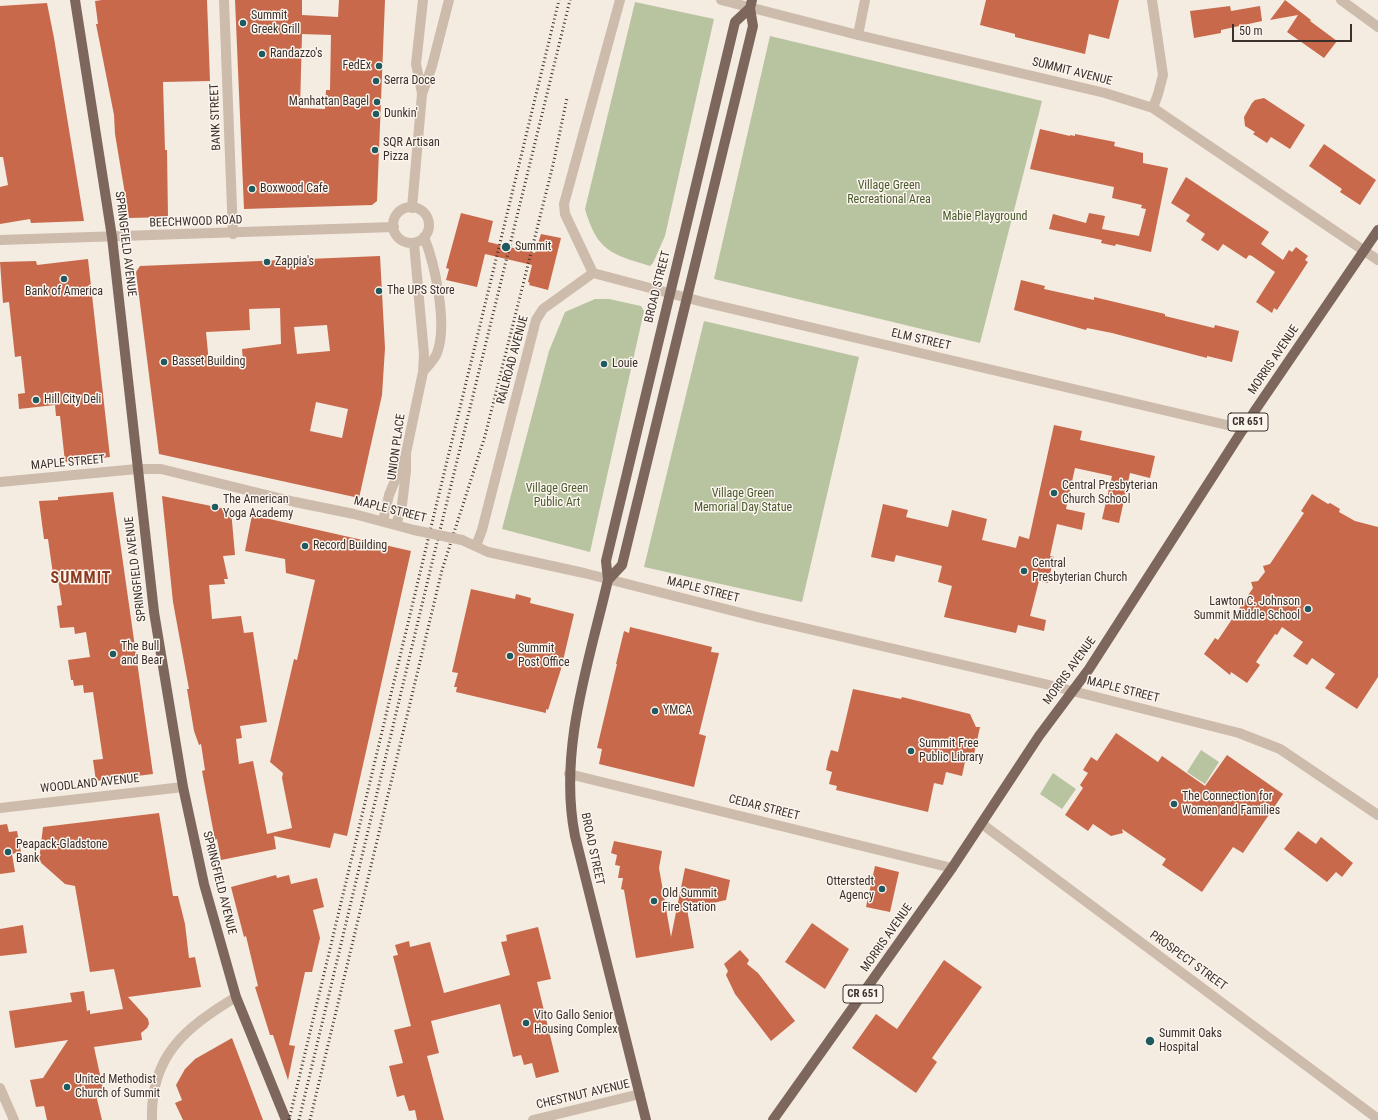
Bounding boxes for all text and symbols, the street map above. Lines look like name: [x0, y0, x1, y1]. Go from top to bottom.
place label: Summit Greek Grill: [251, 9, 300, 37]
scale bar: [1234, 16, 1354, 42]
marker: Summit Greek Grill: [238, 18, 248, 28]
text: 50 m: [1239, 24, 1263, 38]
place label: Randazzo's: [270, 47, 322, 61]
marker: Randazzo's: [257, 49, 267, 59]
street label: SUMMIT AVENUE: [1030, 55, 1114, 89]
place label: FedEx: [343, 59, 371, 73]
marker: FedEx: [374, 61, 384, 71]
place label: Serra Doce: [384, 74, 435, 88]
marker: Serra Doce: [371, 76, 381, 86]
street label: BANK STREET: [208, 83, 224, 151]
place label: Manhattan Bagel: [289, 95, 369, 109]
marker: Manhattan Bagel: [372, 97, 382, 107]
place label: Dunkin': [384, 107, 418, 121]
marker: Dunkin': [371, 109, 381, 119]
place label: SQR Artisan Pizza: [383, 136, 440, 164]
marker: SQR Artisan Pizza: [370, 145, 380, 155]
park label: Village Green Recreational Area: [847, 179, 931, 207]
place label: Boxwood Cafe: [260, 182, 328, 196]
marker: Boxwood Cafe: [247, 184, 257, 194]
street label: SPRINGFIELD AVENUE: [111, 190, 139, 298]
park label: Mabie Playground: [943, 210, 1027, 224]
street label: BEECHWOOD ROAD: [149, 213, 243, 231]
place label: Summit: [515, 240, 551, 254]
marker: Summit: [500, 241, 512, 253]
street label: BROAD STREET: [642, 250, 674, 324]
place label: Zappia's: [275, 255, 314, 269]
marker: Zappia's: [262, 257, 272, 267]
marker: Bank of America: [59, 274, 69, 284]
place label: The UPS Store: [387, 284, 455, 298]
place label: Bank of America: [25, 285, 103, 299]
marker: The UPS Store: [374, 286, 384, 296]
street label: RAILROAD AVENUE: [494, 314, 532, 406]
street label: MORRIS AVENUE: [1246, 323, 1302, 397]
street label: ELM STREET: [890, 326, 952, 354]
place label: Basset Building: [172, 355, 245, 369]
marker: Basset Building: [159, 357, 169, 367]
place label: Louie: [612, 357, 638, 371]
marker: Louie: [599, 359, 609, 369]
place label: Hill City Deli: [44, 393, 101, 407]
marker: Hill City Deli: [31, 395, 41, 405]
street label: UNION PLACE: [385, 413, 409, 481]
road number: CR 651: [1228, 413, 1268, 431]
street label: MAPLE STREET: [30, 453, 106, 473]
place label: Central Presbyterian Church School: [1062, 479, 1158, 507]
park label: Village Green Public Art: [526, 482, 588, 510]
park label: Village Green Memorial Day Statue: [694, 487, 792, 515]
marker: Central Presbyterian Church School: [1049, 488, 1059, 498]
place label: The American Yoga Academy: [223, 493, 293, 521]
street label: MAPLE STREET: [352, 494, 428, 526]
marker: The American Yoga Academy: [210, 502, 220, 512]
street label: SPRINGFIELD AVENUE: [122, 515, 150, 623]
place label: Record Building: [313, 539, 387, 553]
marker: Record Building: [300, 541, 310, 551]
place label: Central Presbyterian Church: [1032, 557, 1127, 585]
marker: Central Presbyterian Church: [1019, 566, 1029, 576]
district label: SUMMIT: [51, 569, 111, 589]
street label: MAPLE STREET: [665, 574, 741, 606]
place label: Lawton C. Johnson Summit Middle School: [1194, 595, 1300, 623]
marker: Lawton C. Johnson Summit Middle School: [1303, 604, 1313, 614]
street label: MORRIS AVENUE: [1041, 634, 1099, 708]
place label: The Bull and Bear: [121, 640, 163, 668]
place label: Summit Post Office: [518, 642, 570, 670]
marker: The Bull and Bear: [108, 649, 118, 659]
marker: Summit Post Office: [505, 651, 515, 661]
street label: MAPLE STREET: [1085, 674, 1161, 706]
place label: YMCA: [663, 704, 692, 718]
marker: YMCA: [650, 706, 660, 716]
place label: Summit Free Public Library: [919, 737, 983, 765]
marker: Summit Free Public Library: [906, 746, 916, 756]
street label: WOODLAND AVENUE: [40, 772, 140, 796]
place label: The Connection for Women and Families: [1182, 790, 1280, 818]
street label: CEDAR STREET: [727, 792, 801, 824]
marker: The Connection for Women and Families: [1169, 799, 1179, 809]
street label: BROAD STREET: [577, 811, 607, 887]
street label: SPRINGFIELD AVENUE: [199, 830, 239, 936]
place label: Peapack-Gladstone Bank: [16, 838, 107, 866]
marker: Peapack-Gladstone Bank: [3, 847, 13, 857]
place label: Otterstedt Agency: [826, 875, 874, 903]
marker: Otterstedt Agency: [877, 884, 887, 894]
place label: Old Summit Fire Station: [662, 887, 717, 915]
marker: Old Summit Fire Station: [649, 896, 659, 906]
street label: MORRIS AVENUE: [858, 901, 916, 975]
street label: PROSPECT STREET: [1147, 928, 1229, 994]
road number: CR 651: [843, 985, 883, 1003]
place label: Vito Gallo Senior Housing Complex: [534, 1009, 617, 1037]
marker: Vito Gallo Senior Housing Complex: [521, 1018, 531, 1028]
place label: Summit Oaks Hospital: [1159, 1027, 1222, 1055]
marker: Summit Oaks Hospital: [1144, 1035, 1156, 1047]
place label: United Methodist Church of Summit: [75, 1073, 160, 1101]
street label: CHESTNUT AVENUE: [535, 1077, 631, 1113]
marker: United Methodist Church of Summit: [62, 1082, 72, 1092]

